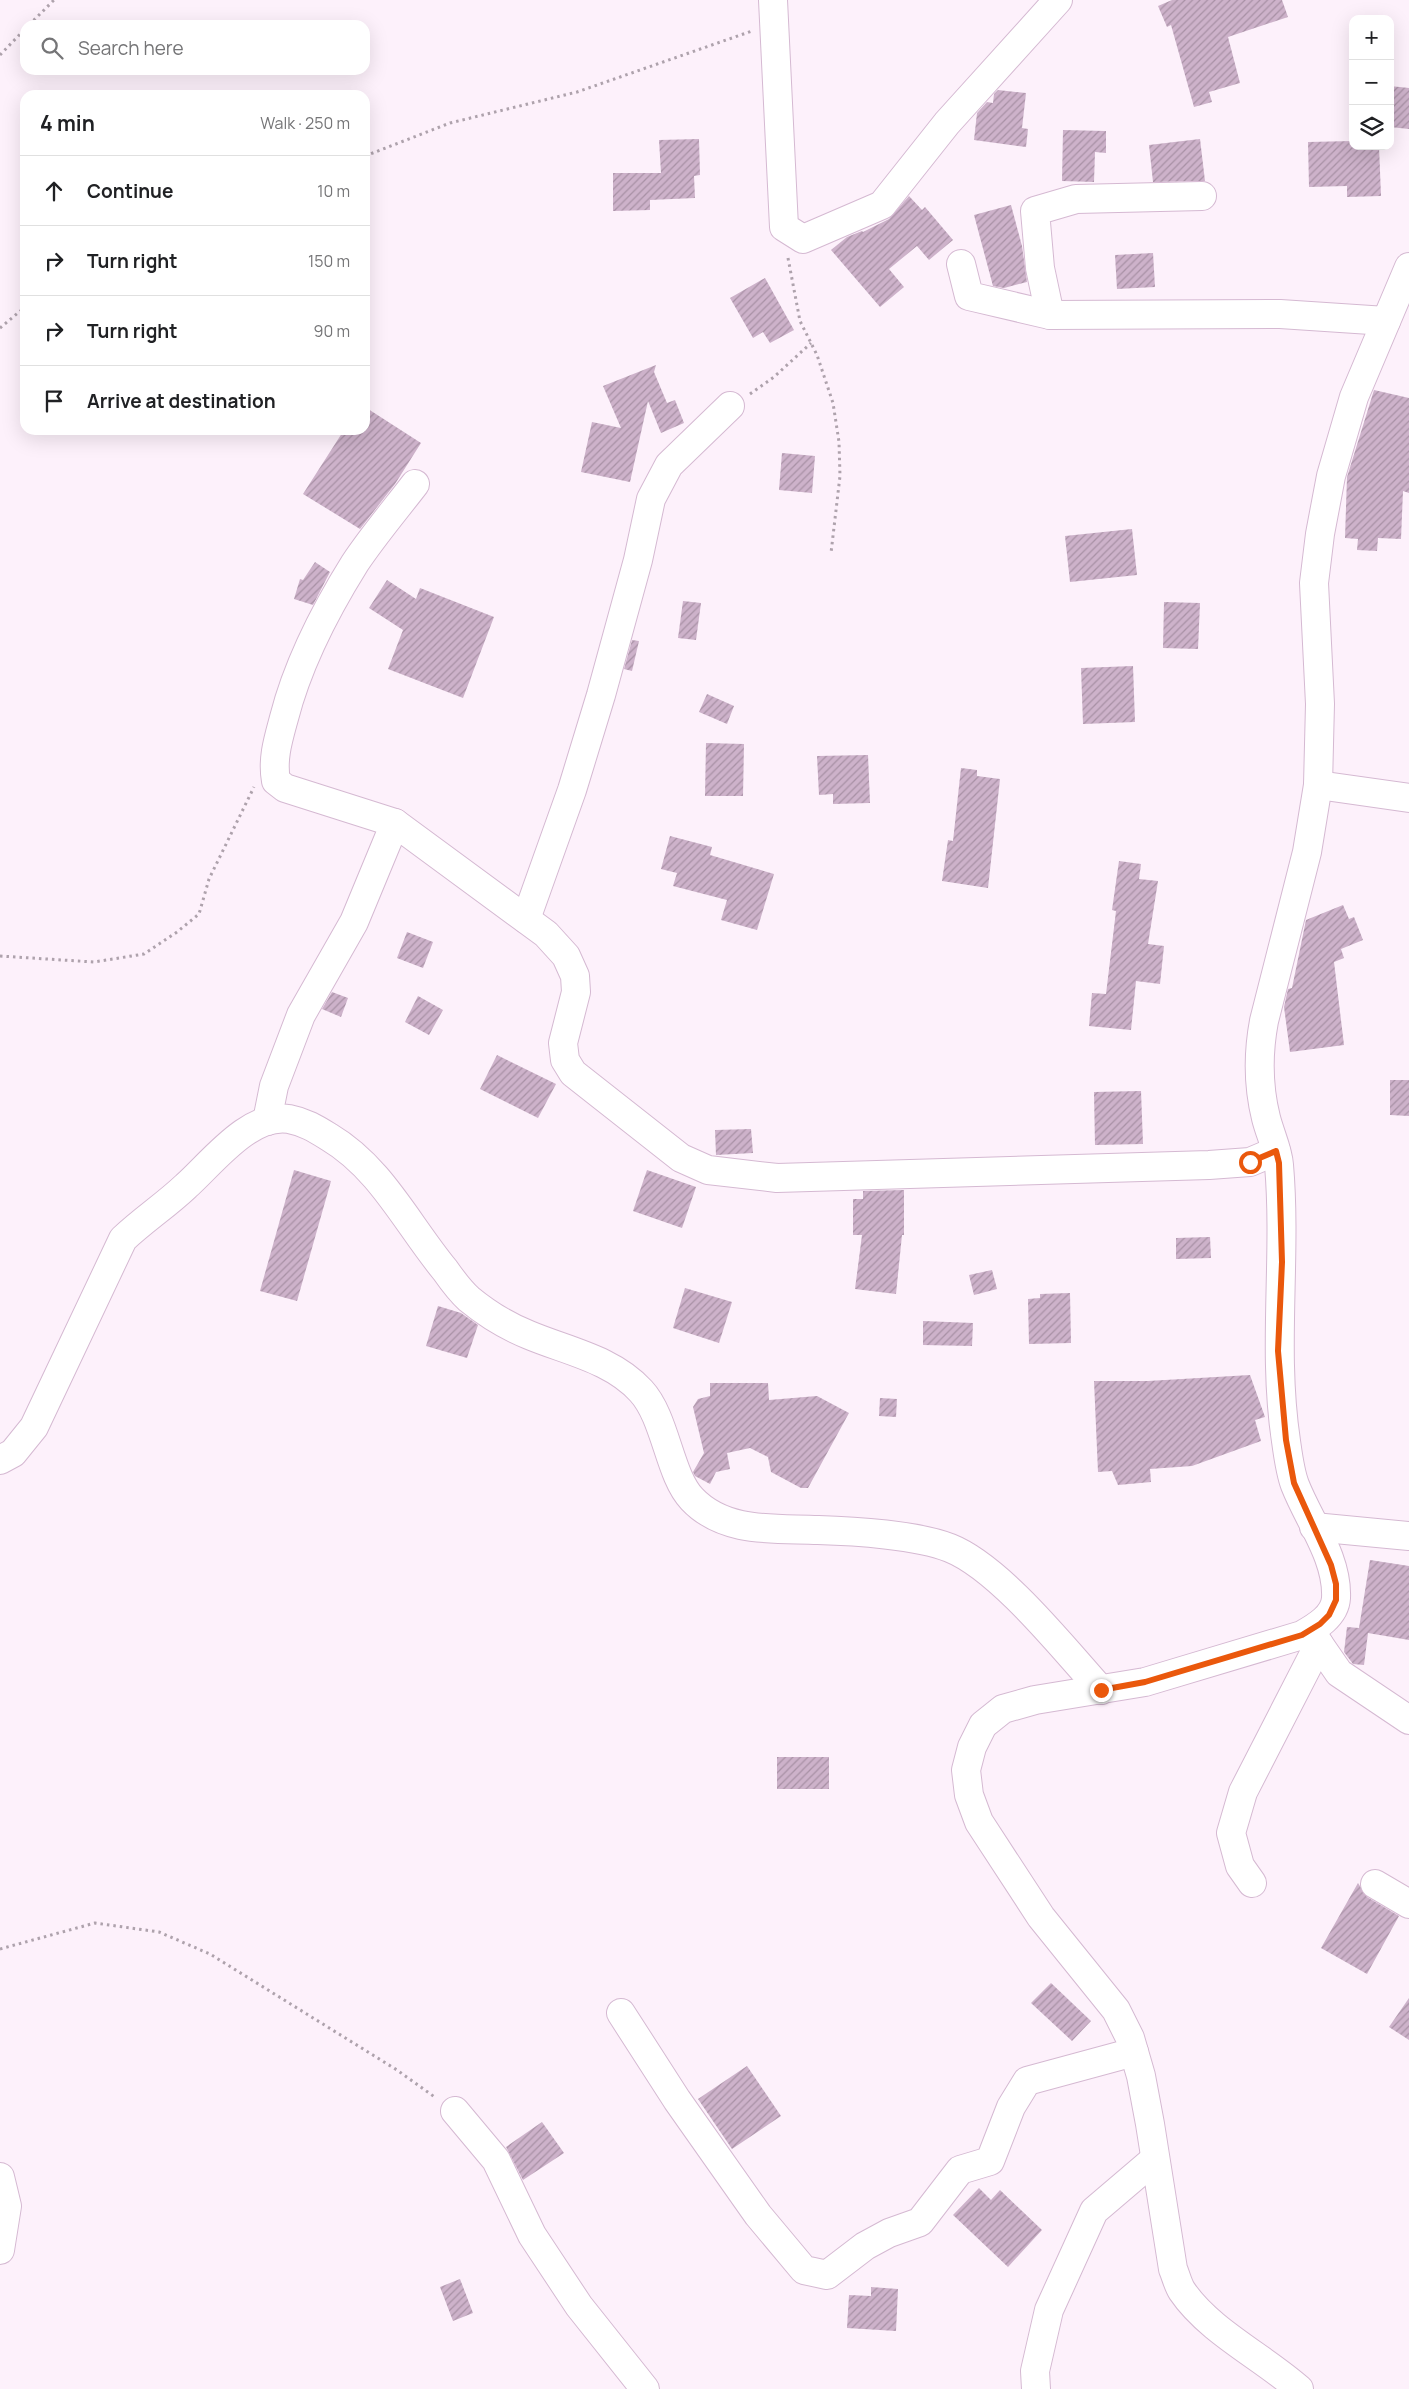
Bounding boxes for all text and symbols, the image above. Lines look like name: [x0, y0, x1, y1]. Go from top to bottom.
map controls: [1349, 15, 1394, 150]
button: +: [1349, 15, 1394, 60]
search box: [20, 20, 370, 75]
icon: search: [38, 34, 66, 62]
text: Search here: [78, 35, 184, 61]
button: −: [1349, 60, 1394, 105]
button: layers: [1349, 105, 1394, 150]
text: 4 min: [40, 109, 95, 137]
text: Walk · 250 m: [260, 112, 350, 134]
icon: ahead: [40, 177, 68, 205]
text: Continue: [87, 178, 173, 204]
text: 10 m: [317, 180, 350, 202]
icon: right: [40, 247, 68, 275]
text: Turn right: [87, 248, 177, 274]
text: 150 m: [308, 250, 350, 272]
icon: right: [40, 317, 68, 345]
text: Turn right: [87, 318, 177, 344]
text: 90 m: [314, 320, 350, 342]
icon: arrive: [40, 387, 68, 415]
text: Arrive at destination: [87, 388, 276, 414]
route start: [1239, 1151, 1262, 1174]
route end: [1090, 1679, 1113, 1702]

